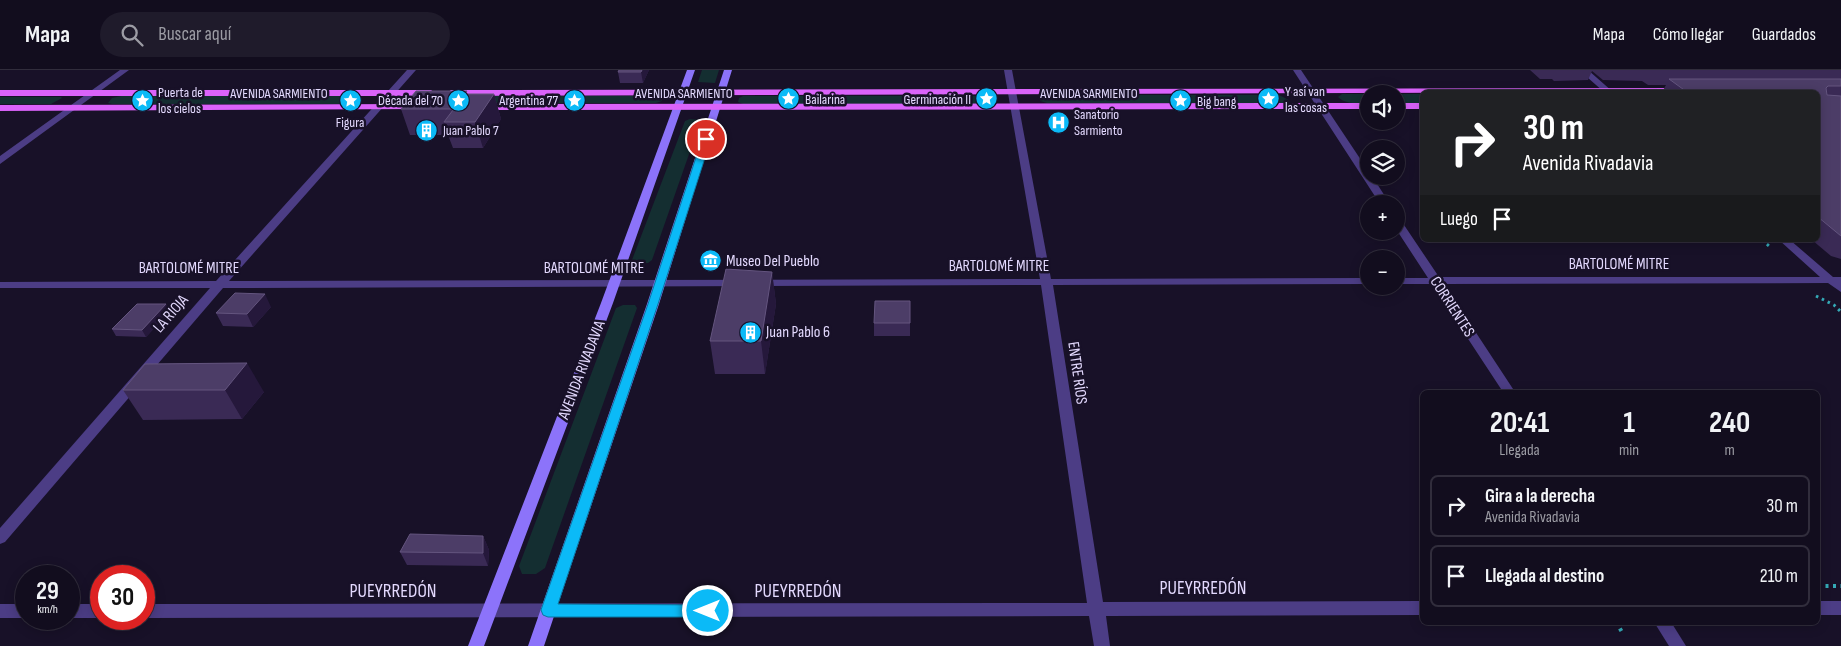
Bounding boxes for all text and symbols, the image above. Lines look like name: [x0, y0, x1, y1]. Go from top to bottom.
search box: [100, 12, 450, 57]
text: Mapa: [25, 20, 70, 49]
icon: search: [118, 21, 146, 49]
text: Buscar aquí: [158, 23, 231, 46]
text: Mapa: [1593, 24, 1625, 45]
text: Cómo llegar: [1653, 24, 1724, 45]
text: Guardados: [1752, 24, 1816, 45]
place label: Y así van las cosas: [1285, 83, 1327, 116]
place label: Puerta de los cielos: [158, 84, 203, 117]
street label: AVENIDA SARMIENTO: [229, 85, 328, 102]
street label: AVENIDA SARMIENTO: [634, 85, 733, 102]
street label: AVENIDA SARMIENTO: [1039, 85, 1138, 102]
map controls: [1360, 85, 1405, 295]
button: sound: [1360, 85, 1405, 130]
place icon: Bailarina: [777, 87, 801, 111]
place icon: Germinación II: [975, 87, 999, 111]
place icon: Y así van las cosas: [1257, 87, 1281, 111]
place icon: Puerta de los cielos: [130, 88, 154, 112]
place icon: Figura: [338, 88, 362, 112]
place icon: Década del 70: [447, 88, 471, 112]
place icon: Argentina 77: [562, 88, 586, 112]
place icon: Big bang: [1169, 89, 1193, 113]
place label: Bailarina: [805, 91, 845, 108]
place label: Germinación II: [903, 91, 971, 108]
place label: Década del 70: [378, 92, 443, 109]
place label: Argentina 77: [498, 92, 558, 109]
place label: Big bang: [1197, 93, 1237, 110]
place label: Sanatorio Sarmiento: [1074, 106, 1123, 139]
text: 30 m: [1523, 107, 1584, 150]
hospital icon: Sanatorio Sarmiento: [1046, 110, 1070, 134]
icon: right: [1440, 110, 1505, 175]
place label: Figura: [336, 114, 364, 131]
building icon: Juan Pablo 7: [415, 118, 439, 142]
pin: [685, 118, 727, 160]
place label: Juan Pablo 7: [442, 122, 499, 139]
icon: arrive: [692, 125, 720, 153]
button: layers: [1360, 140, 1405, 185]
text: Avenida Rivadavia: [1523, 150, 1653, 177]
button: +: [1360, 195, 1405, 240]
icon: arrive: [1488, 205, 1516, 233]
text: Luego: [1440, 208, 1478, 231]
museum icon: Museo Del Pueblo: [698, 249, 722, 273]
button: −: [1360, 250, 1405, 295]
place label: Museo Del Pueblo: [726, 252, 820, 271]
street label: BARTOLOMÉ MITRE: [1569, 255, 1669, 274]
street label: BARTOLOMÉ MITRE: [949, 257, 1049, 276]
street label: BARTOLOMÉ MITRE: [139, 259, 239, 278]
street label: BARTOLOMÉ MITRE: [544, 259, 644, 278]
street label: CORRIENTES: [1425, 273, 1479, 341]
street label: LA RIOJA: [149, 291, 193, 337]
street label: AVENIDA RIVADAVIA: [554, 318, 610, 423]
building icon: Juan Pablo 6: [738, 320, 762, 344]
place label: Juan Pablo 6: [765, 323, 830, 342]
street label: ENTRE RÍOS: [1063, 340, 1091, 406]
text: 20:41: [1490, 405, 1549, 441]
text: 1: [1623, 405, 1635, 441]
text: 240: [1709, 405, 1750, 441]
text: Llegada: [1499, 441, 1540, 460]
text: min: [1619, 441, 1639, 460]
text: m: [1724, 441, 1735, 460]
text: Gira a la derecha: [1485, 485, 1595, 508]
icon: right: [1442, 492, 1470, 520]
text: 30 m: [1766, 495, 1798, 518]
text: Avenida Rivadavia: [1485, 508, 1580, 527]
icon: arrive: [1442, 562, 1470, 590]
speed limit sign: 30: [90, 565, 155, 630]
text: Llegada al destino: [1485, 565, 1604, 588]
text: 210 m: [1760, 565, 1798, 588]
text: 29: [36, 576, 59, 607]
street label: PUEYRREDÓN: [1160, 577, 1246, 600]
street label: PUEYRREDÓN: [350, 580, 436, 603]
street label: PUEYRREDÓN: [755, 580, 841, 603]
position arrow: [681, 584, 733, 636]
text: km/h: [37, 602, 58, 617]

